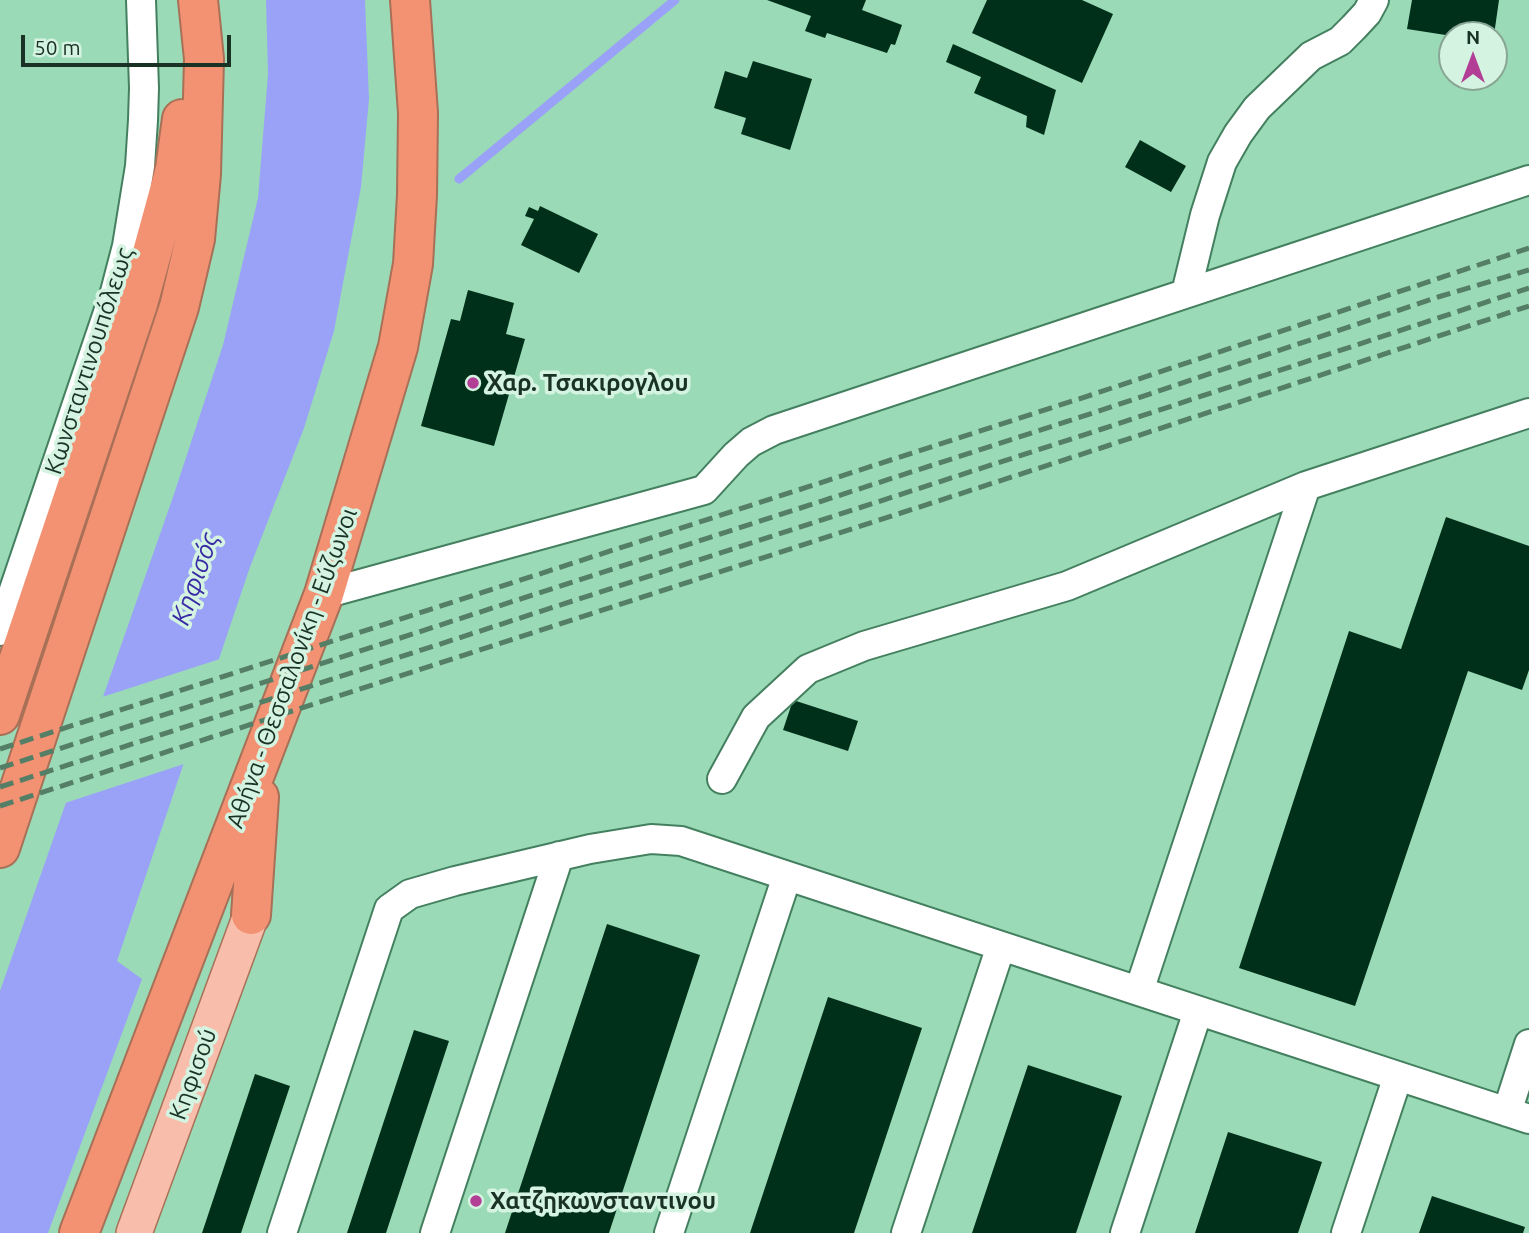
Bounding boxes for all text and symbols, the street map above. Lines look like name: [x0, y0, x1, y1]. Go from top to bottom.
scale bar: [24, 21, 234, 65]
north arrow: [1438, 21, 1508, 91]
text: N: [1466, 26, 1480, 48]
text: 50 m: [34, 35, 81, 59]
street label: Κωνσταντινουπόλεως: [39, 244, 139, 478]
place label: Χαρ. Τσακιρογλου: [487, 369, 689, 397]
marker: Χαρ. Τσακιρογλου: [465, 375, 481, 391]
street label: Αθήνα - Θεσσαλονίκη - Εύζωνοι: [221, 504, 363, 832]
water label: Κηφισός: [165, 529, 225, 629]
street label: Κηφισού: [163, 1024, 223, 1124]
place label: Χατζηκωνσταντινου: [490, 1187, 716, 1215]
marker: Χατζηκωνσταντινου: [468, 1193, 484, 1209]

